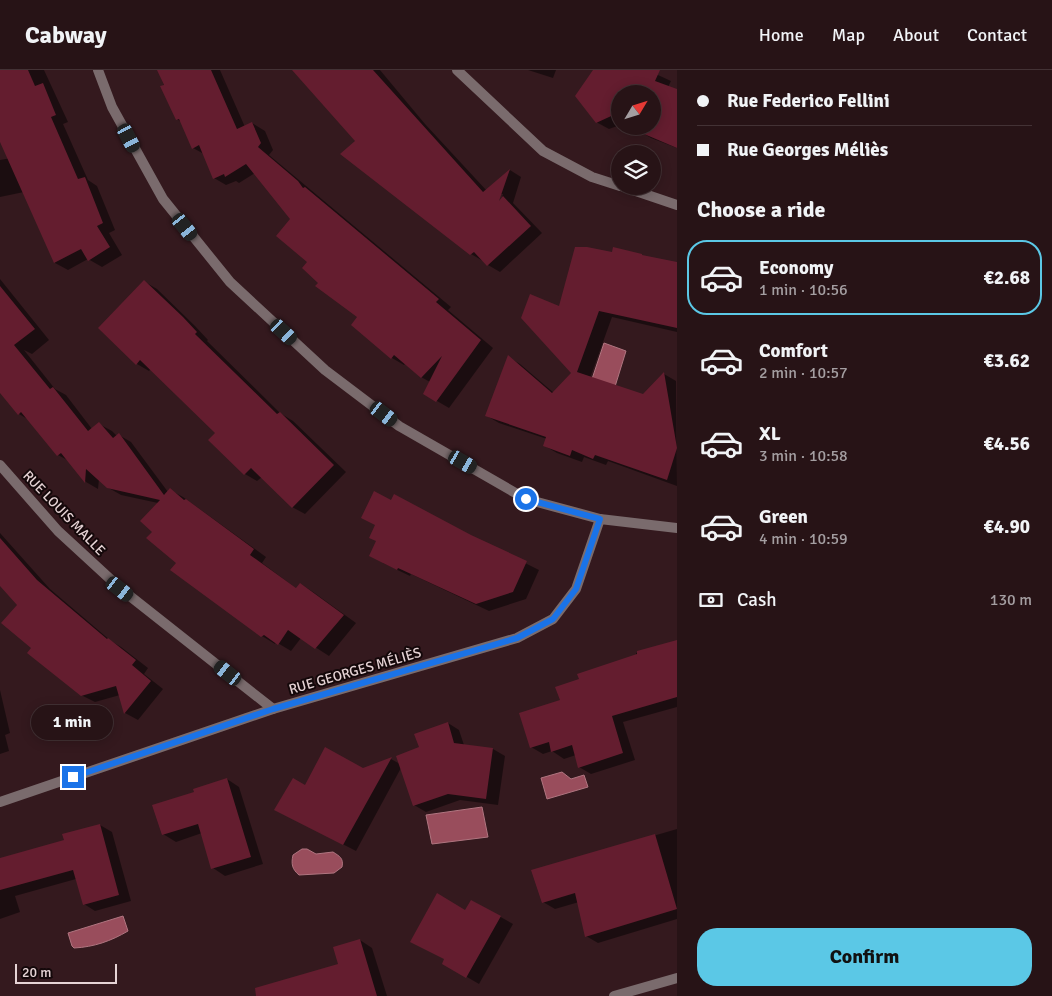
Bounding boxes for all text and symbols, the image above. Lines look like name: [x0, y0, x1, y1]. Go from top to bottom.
text: Cabway: [25, 20, 107, 50]
text: Home: [759, 24, 804, 46]
text: Map: [832, 24, 865, 46]
text: About: [893, 24, 939, 46]
text: Contact: [967, 24, 1027, 46]
north arrow: [611, 85, 661, 135]
map controls: [611, 85, 661, 195]
text: Rue Federico Fellini: [727, 89, 890, 113]
car: [115, 121, 142, 155]
text: Rue Georges Méliès: [727, 138, 888, 162]
button: layers: [611, 145, 661, 195]
text: Choose a ride: [697, 196, 825, 223]
car: [169, 211, 200, 243]
icon: car: [699, 255, 744, 300]
text: Economy: [759, 256, 833, 280]
text: €2.68: [984, 266, 1030, 290]
text: 1 min · 10:56: [759, 280, 848, 300]
car: [267, 316, 300, 348]
icon: car: [699, 338, 744, 383]
text: Comfort: [759, 339, 828, 363]
text: €3.62: [984, 349, 1030, 373]
text: 2 min · 10:57: [759, 363, 848, 383]
car: [367, 399, 400, 429]
icon: car: [699, 421, 744, 466]
text: XL: [759, 422, 781, 446]
text: €4.56: [984, 432, 1030, 456]
text: 3 min · 10:58: [759, 446, 848, 466]
car: [446, 448, 479, 476]
street label: RUE LOUIS MALLE: [19, 467, 109, 559]
route start: [515, 488, 537, 510]
icon: car: [699, 504, 744, 549]
text: Green: [759, 505, 808, 529]
text: €4.90: [984, 515, 1030, 539]
text: 4 min · 10:59: [759, 529, 848, 549]
car: [103, 574, 136, 604]
icon: cash: [697, 586, 725, 614]
text: Cash: [737, 588, 777, 612]
text: 130 m: [990, 590, 1032, 610]
street label: RUE GEORGES MÉLIÈS: [287, 644, 423, 698]
car: [211, 658, 244, 688]
callout: 1 min: [32, 704, 114, 740]
text: 1 min: [53, 712, 91, 732]
route end: [62, 766, 84, 788]
button: Confirm: [697, 928, 1032, 986]
scale bar: [15, 961, 118, 984]
text: 20 m: [22, 964, 51, 981]

